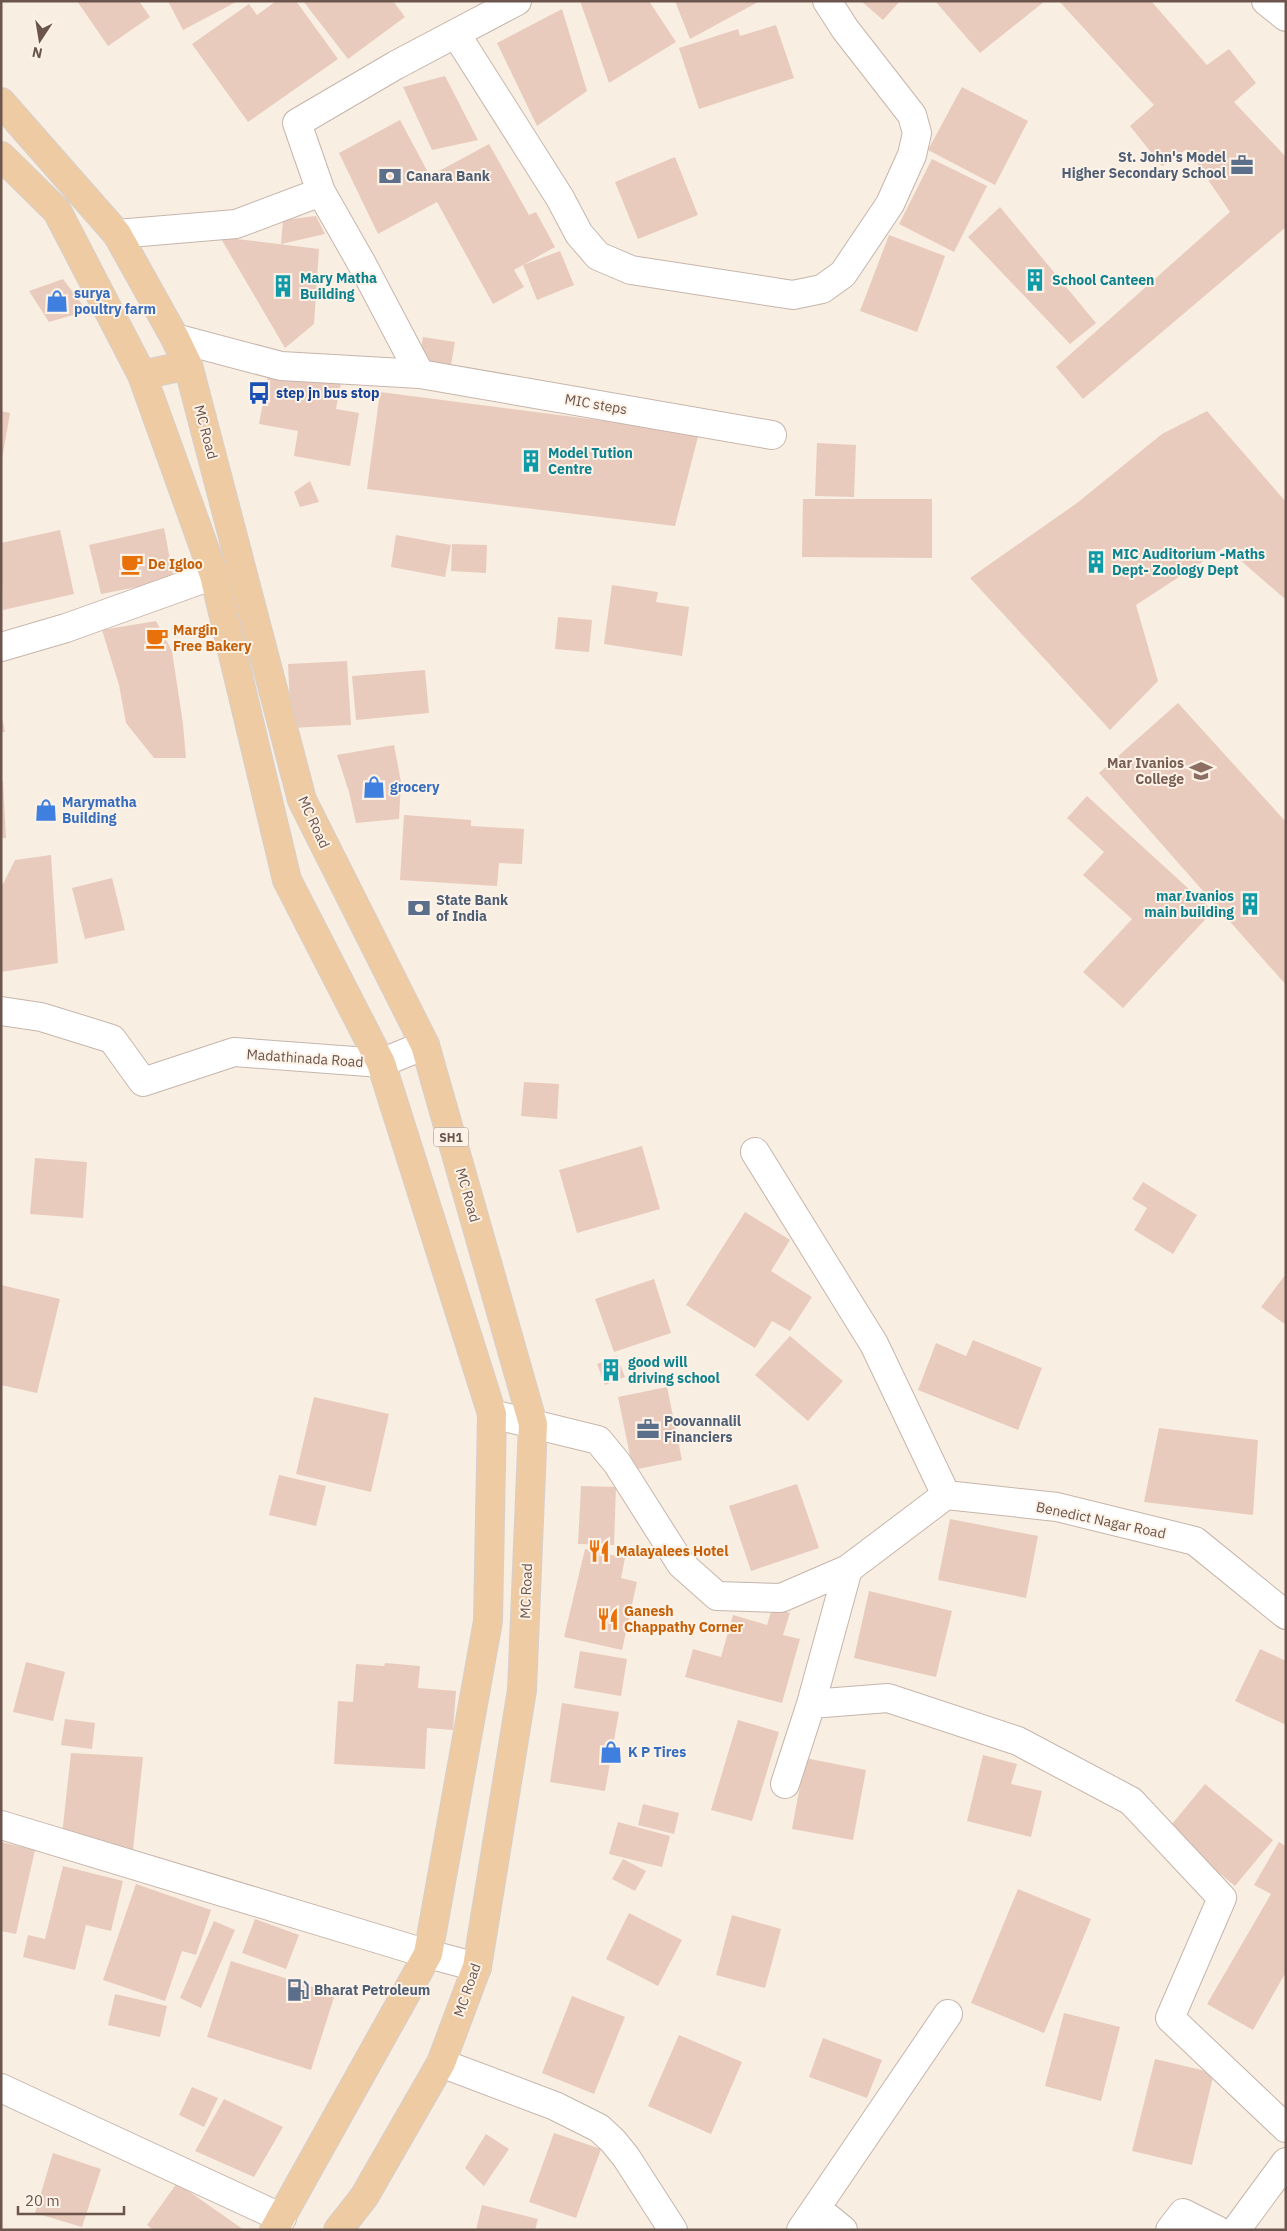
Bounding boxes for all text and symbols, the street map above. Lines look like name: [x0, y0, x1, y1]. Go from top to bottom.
north arrow: [15, 15, 65, 65]
text: N: [30, 43, 44, 63]
place label: St. John's Model Higher Secondary School: [1062, 148, 1226, 182]
office icon: St. John's Model Higher Secondary School: [1229, 152, 1255, 178]
bank icon: Canara Bank: [377, 163, 403, 189]
place label: Canara Bank: [406, 167, 491, 185]
building icon: School Canteen: [1022, 267, 1048, 293]
place label: Mary Matha Building: [300, 269, 377, 303]
place label: School Canteen: [1052, 271, 1154, 289]
building icon: Mary Matha Building: [270, 273, 296, 299]
place label: surya poultry farm: [74, 284, 156, 318]
shop icon: surya poultry farm: [44, 288, 70, 314]
bus stop icon: step jn bus stop: [246, 380, 272, 406]
place label: step jn bus stop: [276, 384, 379, 402]
street label: MIC steps: [563, 390, 629, 418]
street label: MC Road: [190, 403, 222, 461]
place label: Model Tution Centre: [548, 444, 633, 478]
building icon: Model Tution Centre: [518, 448, 544, 474]
place label: MIC Auditorium -Maths Dept- Zoology Dept: [1112, 545, 1265, 579]
building icon: MIC Auditorium -Maths Dept- Zoology Dept: [1083, 549, 1109, 575]
cafe icon: De Igloo: [119, 551, 145, 577]
place label: De Igloo: [148, 555, 203, 573]
place label: Margin Free Bakery: [173, 621, 252, 655]
cafe icon: Margin Free Bakery: [144, 625, 170, 651]
place label: Mar Ivanios College: [1107, 754, 1184, 788]
school or university icon: Mar Ivanios College: [1188, 758, 1214, 784]
shop icon: grocery: [361, 774, 387, 800]
place label: grocery: [390, 778, 440, 796]
place label: Marymatha Building: [62, 793, 137, 827]
street label: MC Road: [294, 793, 334, 851]
shop icon: Marymatha Building: [33, 797, 59, 823]
place label: mar Ivanios main building: [1144, 887, 1234, 921]
place label: State Bank of India: [436, 891, 509, 925]
building icon: mar Ivanios main building: [1237, 891, 1263, 917]
bank icon: State Bank of India: [406, 895, 432, 921]
street label: Madathinada Road: [246, 1045, 364, 1071]
road number: SH1: [434, 1128, 468, 1146]
street label: MC Road: [452, 1166, 484, 1224]
place label: good will driving school: [628, 1353, 720, 1387]
building icon: good will driving school: [598, 1357, 624, 1383]
place label: Poovannalil Financiers: [664, 1412, 741, 1446]
office icon: Poovannalil Financiers: [635, 1416, 661, 1442]
street label: Benedict Nagar Road: [1034, 1497, 1168, 1543]
restaurant icon: Malayalees Hotel: [586, 1538, 612, 1564]
place label: Malayalees Hotel: [616, 1542, 728, 1560]
street label: MC Road: [516, 1563, 536, 1619]
place label: Ganesh Chappathy Corner: [624, 1602, 744, 1636]
restaurant icon: Ganesh Chappathy Corner: [595, 1606, 621, 1632]
shop icon: K P Tires: [598, 1739, 624, 1765]
place label: K P Tires: [628, 1743, 686, 1761]
street label: MC Road: [449, 1961, 485, 2019]
fuel station icon: Bharat Petroleum: [285, 1977, 311, 2003]
place label: Bharat Petroleum: [314, 1981, 430, 1999]
scale bar: [18, 2184, 124, 2216]
text: 20 m: [25, 2191, 60, 2210]

